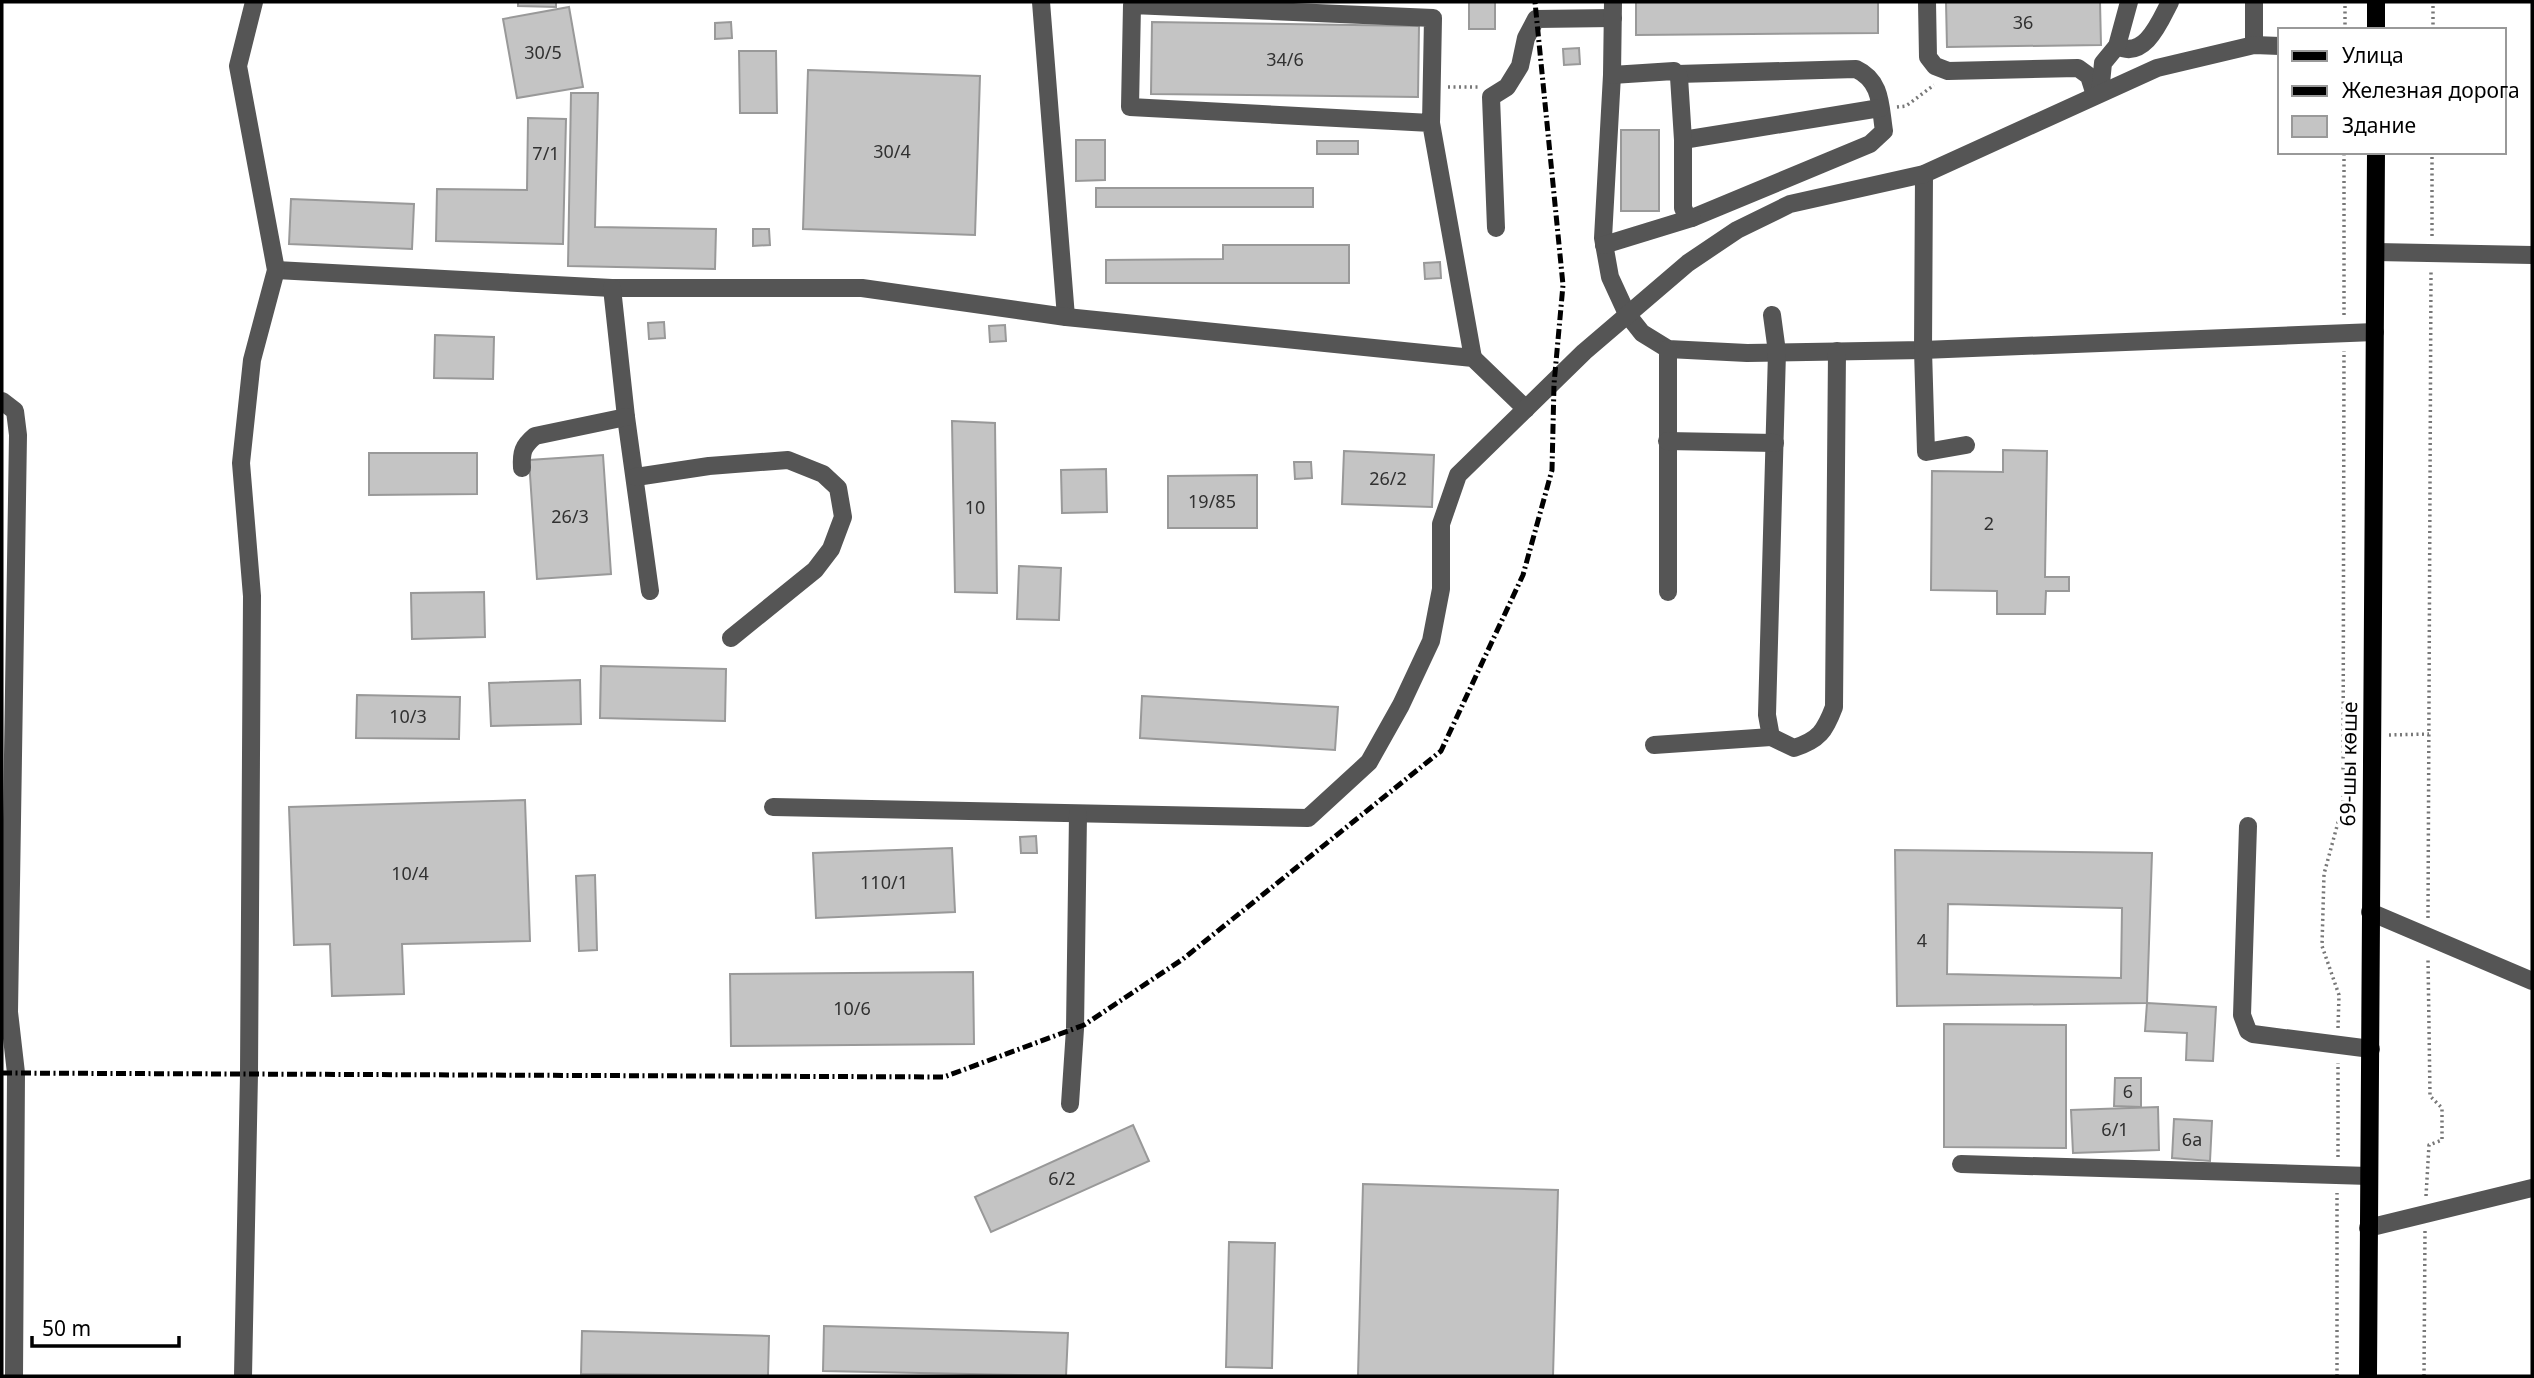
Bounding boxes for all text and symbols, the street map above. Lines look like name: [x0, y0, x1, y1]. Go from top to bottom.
house number: 36: [2013, 10, 2033, 34]
legend: [2278, 28, 2506, 154]
house number: 30/5: [524, 40, 562, 64]
text: Улица: [2342, 41, 2404, 69]
house number: 34/6: [1266, 47, 1304, 71]
text: Железная дорога: [2342, 76, 2520, 104]
text: Здание: [2342, 111, 2416, 139]
house number: 30/4: [873, 139, 911, 163]
house number: 7/1: [532, 141, 560, 165]
house number: 26/2: [1369, 466, 1407, 490]
house number: 19/85: [1188, 489, 1236, 513]
house number: 10: [965, 495, 985, 519]
house number: 26/3: [551, 504, 589, 528]
house number: 2: [1984, 511, 1994, 535]
street label: 69-шы көше: [2333, 701, 2363, 827]
house number: 10/3: [389, 704, 427, 728]
house number: 10/4: [391, 861, 429, 885]
house number: 110/1: [860, 870, 908, 894]
house number: 4: [1917, 928, 1927, 952]
house number: 10/6: [833, 996, 871, 1020]
house number: 6: [2123, 1079, 2133, 1103]
house number: 6/1: [2101, 1117, 2129, 1141]
house number: 6а: [2182, 1127, 2202, 1151]
house number: 6/2: [1048, 1166, 1076, 1190]
scale bar: [32, 1304, 178, 1348]
text: 50 m: [42, 1314, 91, 1342]

